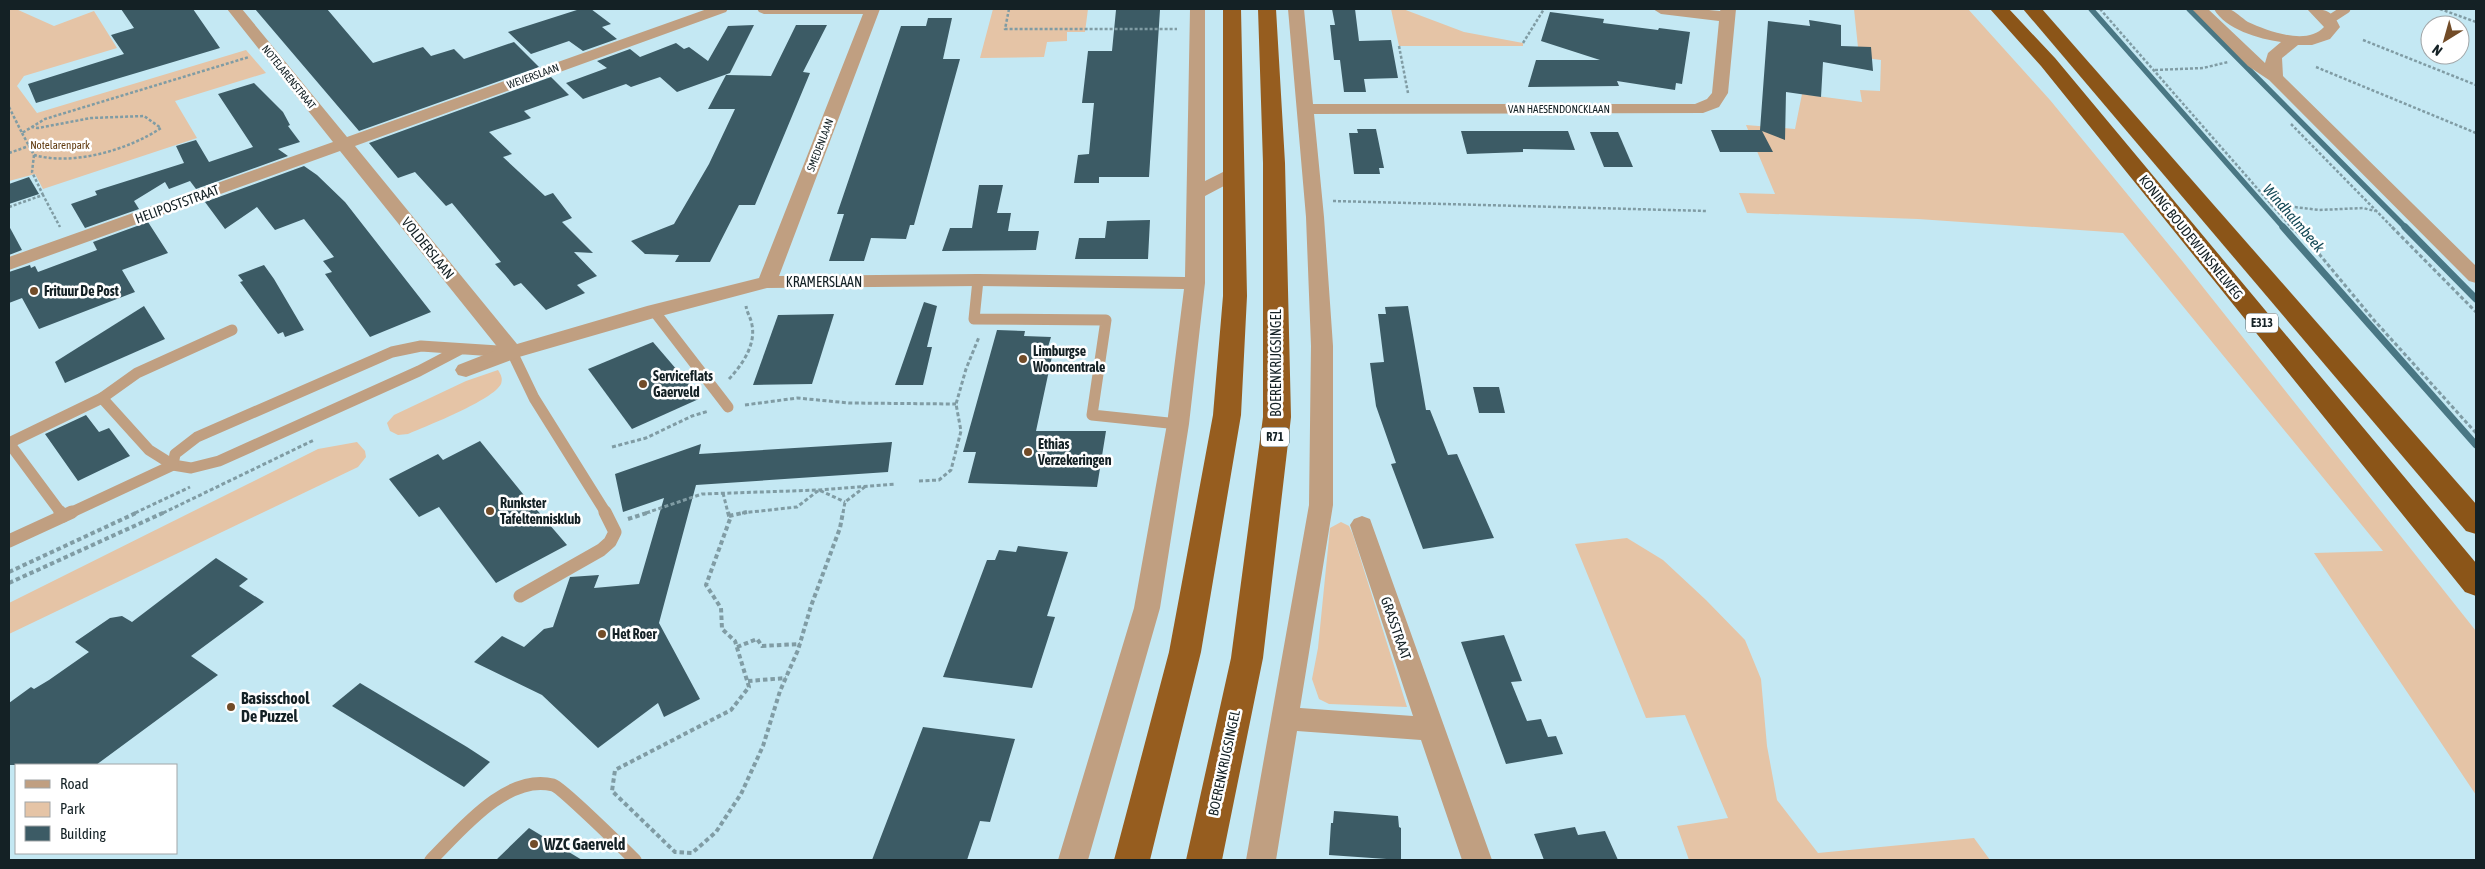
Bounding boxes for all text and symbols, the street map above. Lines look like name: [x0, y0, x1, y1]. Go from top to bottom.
north arrow: [2420, 15, 2470, 65]
text: N: [2429, 42, 2445, 59]
street label: NOTELARENSTRAAT: [260, 43, 319, 111]
street label: WEVERSLAAN: [505, 61, 561, 91]
street label: VAN HAESENDONCKLAAN: [1508, 103, 1610, 115]
street label: SMEDENLAAN: [804, 117, 836, 173]
park label: Notelarenpark: [30, 139, 90, 151]
street label: KONING BOUDEWIJNSNELWEG: [2136, 171, 2246, 303]
water label: Windhalmbeek: [2260, 180, 2328, 256]
street label: HELIPOSTSTRAAT: [133, 181, 221, 227]
street label: VOLDERSLAAN: [398, 214, 458, 282]
street label: KRAMERSLAAN: [786, 274, 862, 290]
place label: Frituur De Post: [44, 283, 119, 299]
marker: Frituur De Post: [28, 285, 40, 297]
street label: BOERENKRIJGSINGEL: [1268, 308, 1284, 417]
road number: E313: [2246, 314, 2278, 332]
place label: Limburgse Wooncentrale: [1032, 343, 1105, 375]
marker: Limburgse Wooncentrale: [1017, 353, 1029, 365]
place label: Serviceflats Gaerveld: [653, 368, 713, 400]
marker: Serviceflats Gaerveld: [637, 378, 649, 390]
road number: R71: [1261, 428, 1289, 447]
place label: Ethias Verzekeringen: [1037, 436, 1112, 468]
marker: Ethias Verzekeringen: [1022, 446, 1034, 458]
place label: Runkster Tafeltennisklub: [500, 495, 581, 527]
marker: Runkster Tafeltennisklub: [484, 505, 496, 517]
street label: GRASSTRAAT: [1378, 594, 1414, 662]
place label: Het Roer: [612, 626, 657, 642]
marker: Het Roer: [596, 628, 608, 640]
place label: Basisschool De Puzzel: [241, 689, 310, 725]
marker: Basisschool De Puzzel: [225, 701, 237, 713]
street label: BOERENKRIJGSINGEL: [1205, 708, 1243, 817]
legend: [15, 764, 178, 854]
text: Road: [60, 775, 89, 792]
text: Park: [60, 800, 85, 817]
text: Building: [60, 825, 106, 842]
place label: WZC Gaerveld: [543, 835, 626, 853]
marker: WZC Gaerveld: [528, 838, 540, 850]

